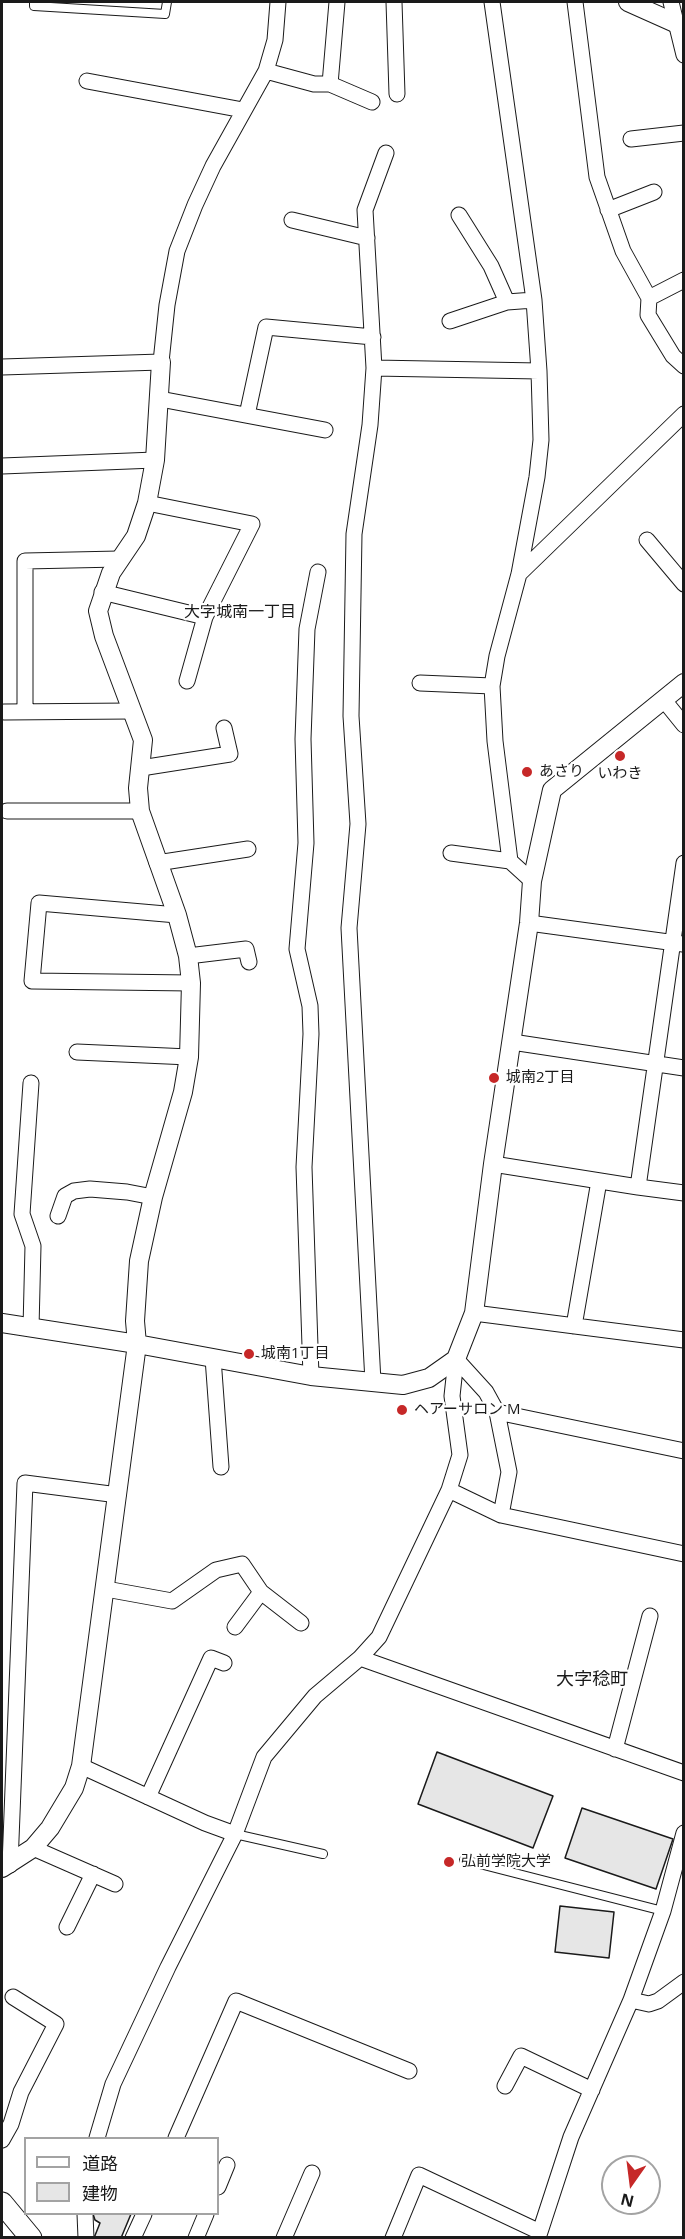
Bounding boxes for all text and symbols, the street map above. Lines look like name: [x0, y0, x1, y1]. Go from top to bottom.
district label: 大字城南一丁目: [184, 602, 296, 622]
marker: いわき: [613, 749, 627, 763]
place label: あさり: [539, 763, 584, 781]
marker: あさり: [520, 765, 534, 779]
place label: いわき: [598, 765, 642, 783]
place label: 城南2丁目: [506, 1069, 575, 1087]
marker: 城南2丁目: [487, 1071, 501, 1085]
place label: 城南1丁目: [261, 1345, 330, 1363]
marker: 城南1丁目: [242, 1347, 256, 1361]
place label: ヘアーサロン M: [414, 1401, 520, 1419]
marker: ヘアーサロン M: [395, 1403, 409, 1417]
district label: 大字稔町: [556, 1669, 628, 1691]
place label: 弘前学院大学: [461, 1853, 551, 1871]
marker: 弘前学院大学: [442, 1855, 456, 1869]
legend: [24, 2137, 219, 2215]
text: 道路: [82, 2151, 118, 2175]
north arrow: [601, 2155, 661, 2215]
text: 建物: [82, 2181, 118, 2205]
text: N: [618, 2188, 636, 2213]

